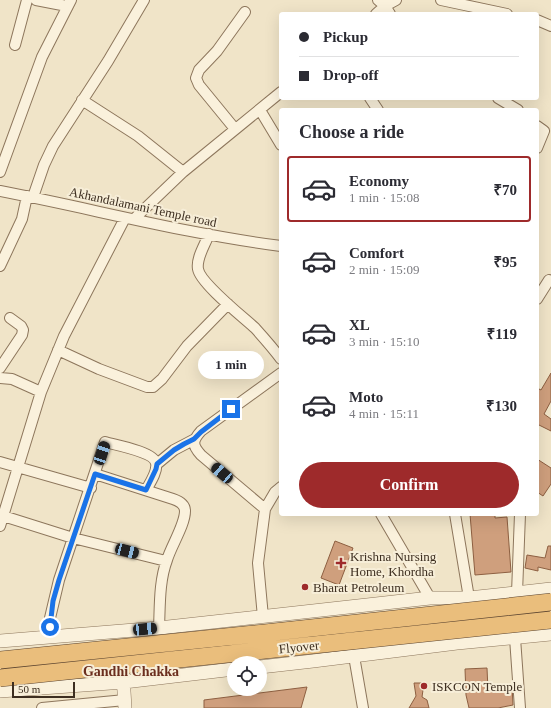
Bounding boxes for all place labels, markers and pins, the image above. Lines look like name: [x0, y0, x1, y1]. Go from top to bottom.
place label: Krishna Nursing Home, Khordha: [350, 549, 437, 579]
marker: Krishna Nursing Home, Khordha: [335, 557, 347, 569]
place label: Bharat Petroleum: [313, 580, 404, 595]
marker: Bharat Petroleum: [300, 582, 310, 592]
place label: ISKCON Temple: [432, 679, 522, 694]
marker: ISKCON Temple: [419, 681, 429, 691]

